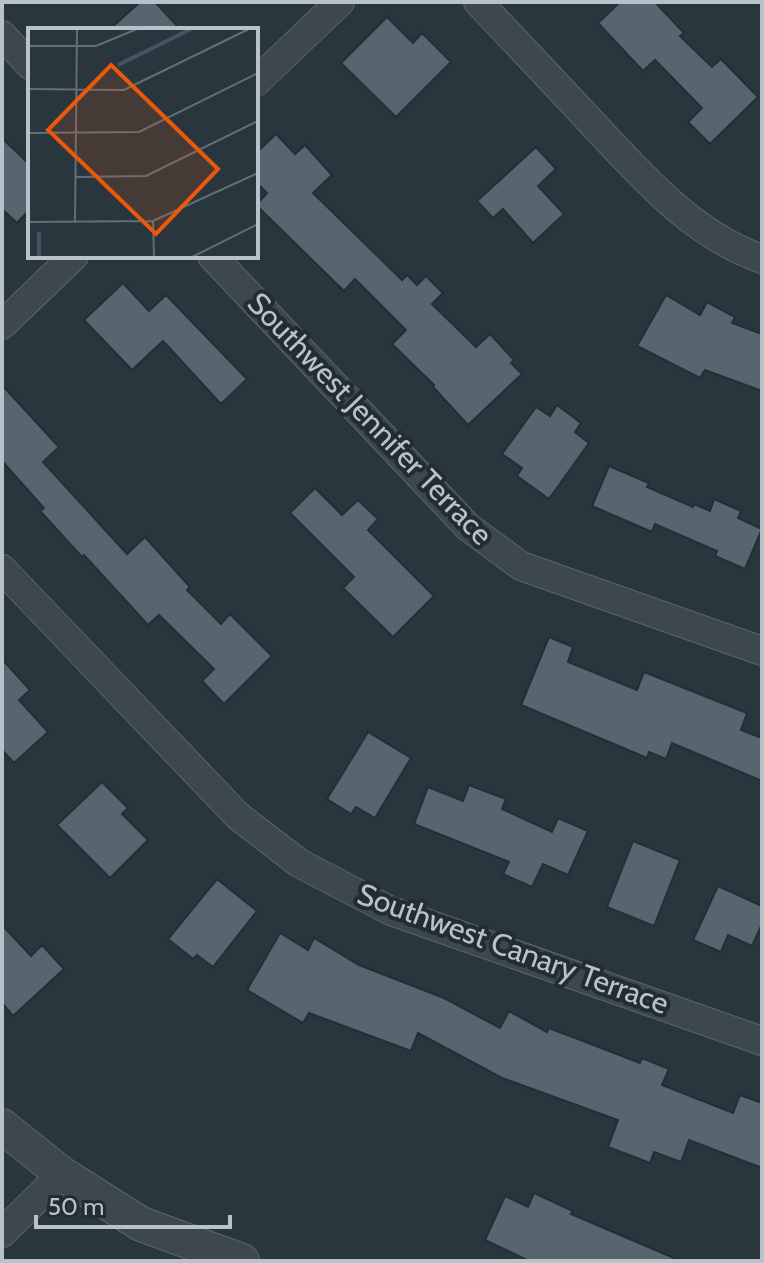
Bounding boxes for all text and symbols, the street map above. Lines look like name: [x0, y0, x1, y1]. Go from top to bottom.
inset map: [28, 28, 258, 258]
street label: Southwest Jennifer Terrace: [240, 285, 501, 553]
street label: Southwest Canary Terrace: [353, 875, 674, 1022]
scale bar: [36, 1179, 230, 1229]
text: 50 m: [48, 1192, 104, 1221]

